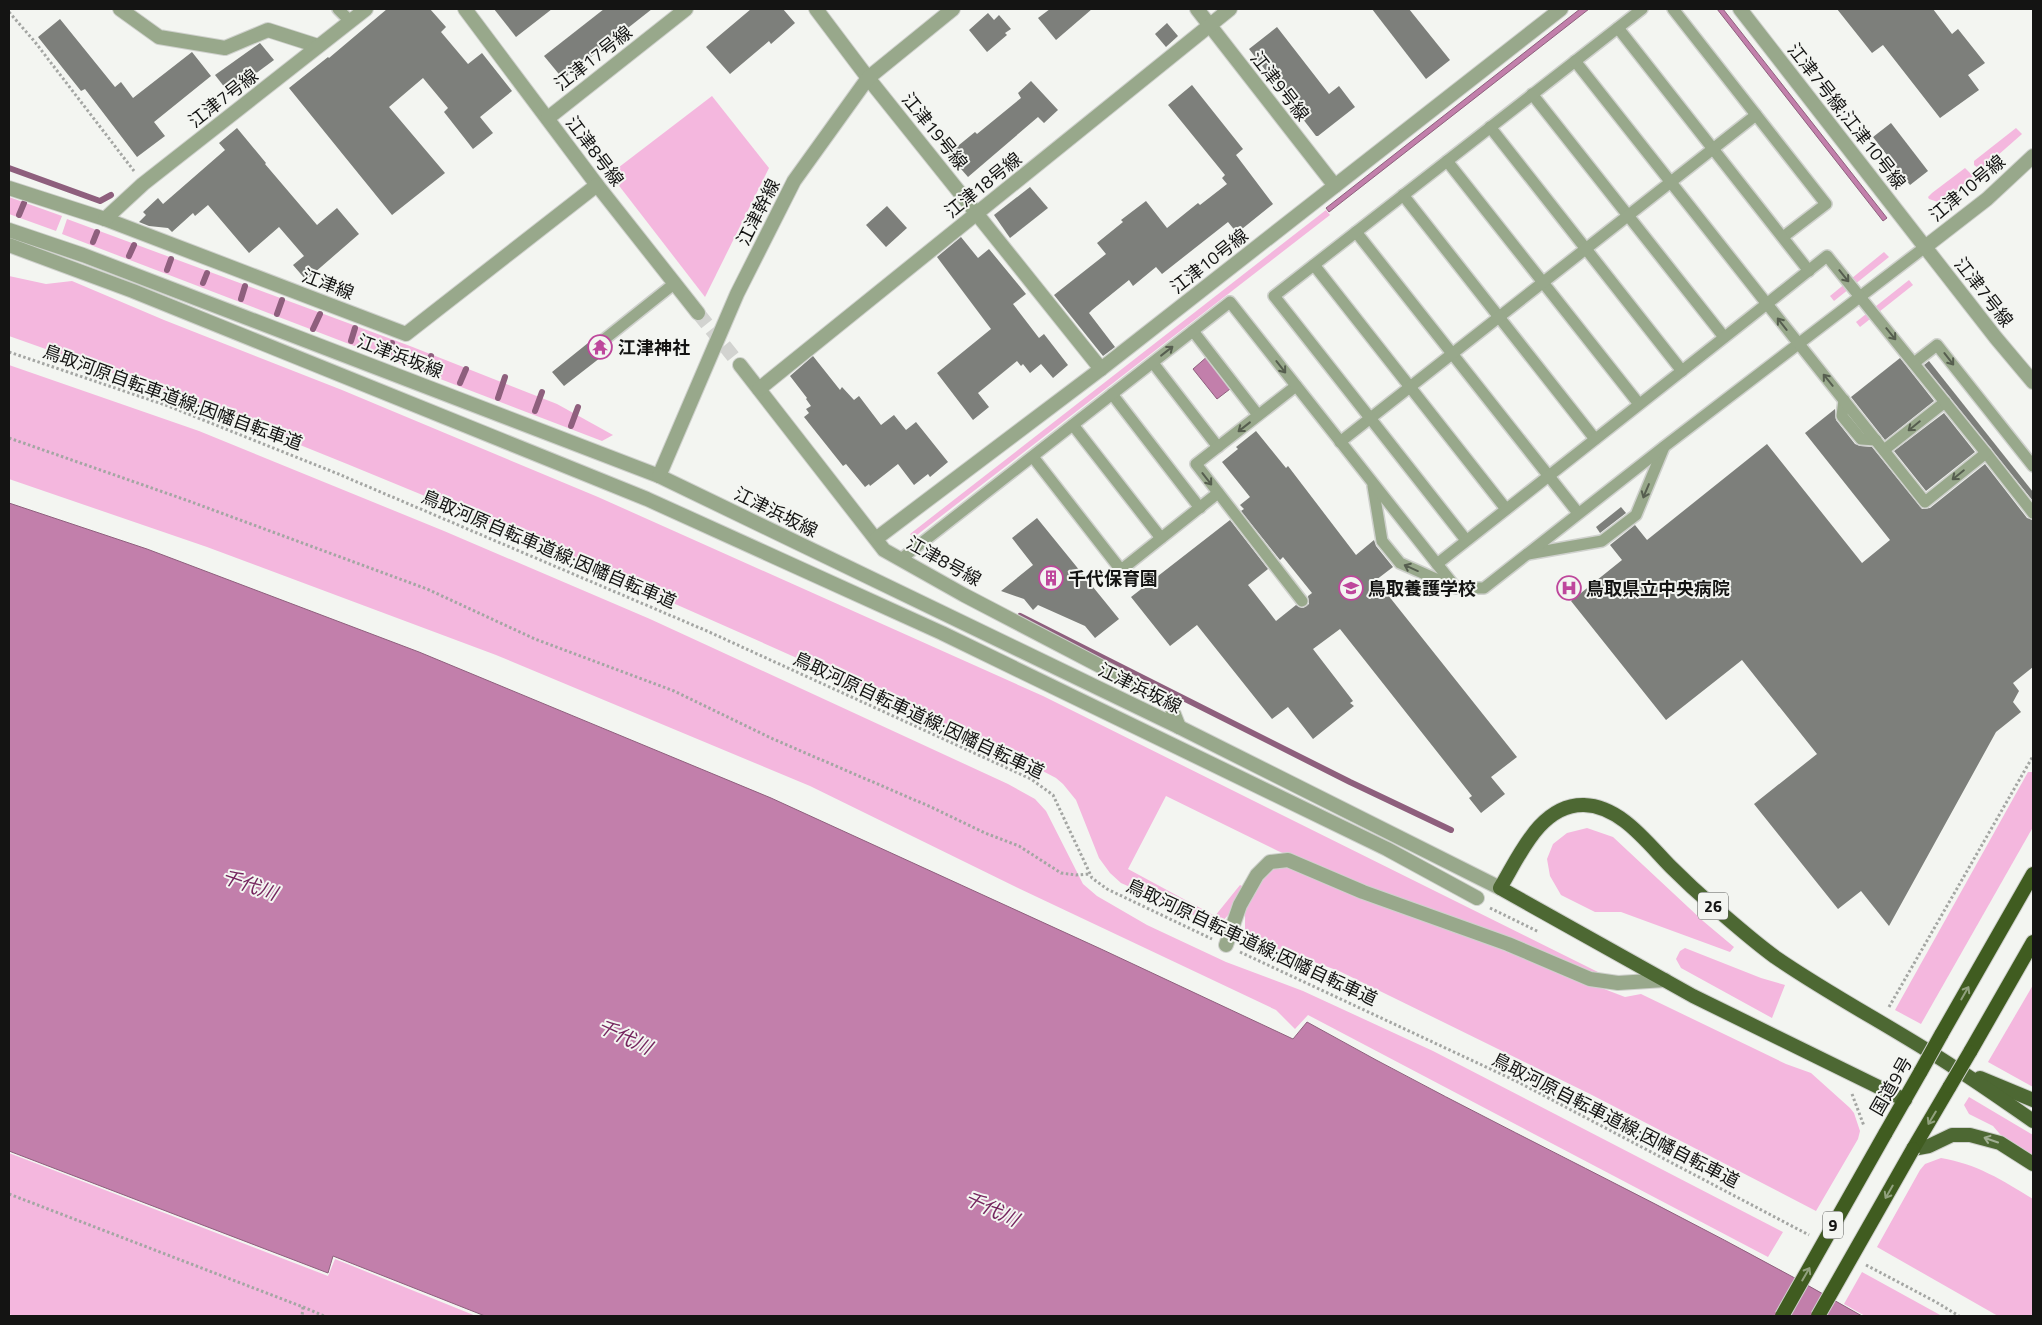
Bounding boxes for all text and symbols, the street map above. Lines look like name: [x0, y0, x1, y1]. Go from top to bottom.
street label: 江津17号線: [548, 19, 638, 97]
street label: 江津7号線;江津10号線: [1781, 37, 1913, 195]
street label: 江津9号線: [1244, 45, 1316, 127]
street label: 江津7号線: [182, 62, 264, 134]
street label: 江津19号線: [896, 87, 974, 175]
street label: 江津8号線: [560, 110, 630, 192]
street label: 江津18号線: [939, 146, 1027, 224]
street label: 江津10号線: [1923, 148, 2011, 228]
street label: 江津幹線: [730, 174, 786, 250]
street label: 江津10号線: [1164, 222, 1254, 300]
street label: 江津7号線: [1948, 251, 2020, 333]
street label: 江津線: [298, 262, 358, 306]
one-way arrow: [1838, 269, 1849, 282]
one-way arrow: [1777, 318, 1788, 331]
street label: 江津浜坂線: [353, 327, 447, 385]
one-way arrow: [1885, 327, 1896, 340]
temple icon: 江津神社: [587, 334, 613, 360]
place label: 江津神社: [618, 334, 690, 361]
street label: 鳥取河原自転車道線;因幡自転車道: [39, 337, 307, 457]
one-way arrow: [1160, 345, 1173, 356]
one-way arrow: [1943, 353, 1954, 366]
one-way arrow: [1276, 360, 1287, 373]
one-way arrow: [1823, 374, 1834, 387]
one-way arrow: [1908, 420, 1921, 431]
one-way arrow: [1237, 421, 1250, 432]
one-way arrow: [1952, 470, 1965, 481]
one-way arrow: [1202, 472, 1212, 486]
street label: 江津浜坂線: [730, 480, 822, 544]
street label: 鳥取河原自転車道線;因幡自転車道: [417, 483, 681, 615]
one-way arrow: [1641, 483, 1650, 498]
street label: 江津8号線: [902, 529, 986, 593]
one-way arrow: [1404, 563, 1419, 573]
building icon: 千代保育園: [1038, 565, 1064, 591]
place label: 千代保育園: [1068, 565, 1158, 592]
school or university icon: 鳥取養護学校: [1338, 575, 1364, 601]
place label: 鳥取養護学校: [1368, 575, 1476, 602]
hospital icon: 鳥取県立中央病院: [1556, 575, 1582, 601]
place label: 鳥取県立中央病院: [1586, 575, 1730, 602]
street label: 鳥取河原自転車道線;因幡自転車道: [789, 645, 1049, 785]
street label: 江津浜坂線: [1094, 656, 1186, 720]
water label: 千代川: [218, 861, 284, 908]
street label: 鳥取河原自転車道線;因幡自転車道: [1122, 872, 1382, 1012]
road number: 26: [1698, 892, 1728, 919]
one-way arrow: [1960, 985, 1970, 1000]
water label: 千代川: [593, 1011, 659, 1062]
street label: 鳥取河原自転車道線;因幡自転車道: [1488, 1046, 1744, 1194]
street label: 国道9号: [1863, 1051, 1919, 1121]
one-way arrow: [1926, 1110, 1936, 1124]
one-way arrow: [1984, 1135, 1999, 1144]
water label: 千代川: [960, 1183, 1026, 1234]
one-way arrow: [1884, 1184, 1894, 1199]
road number: 9: [1823, 1212, 1843, 1238]
one-way arrow: [1801, 1266, 1811, 1281]

